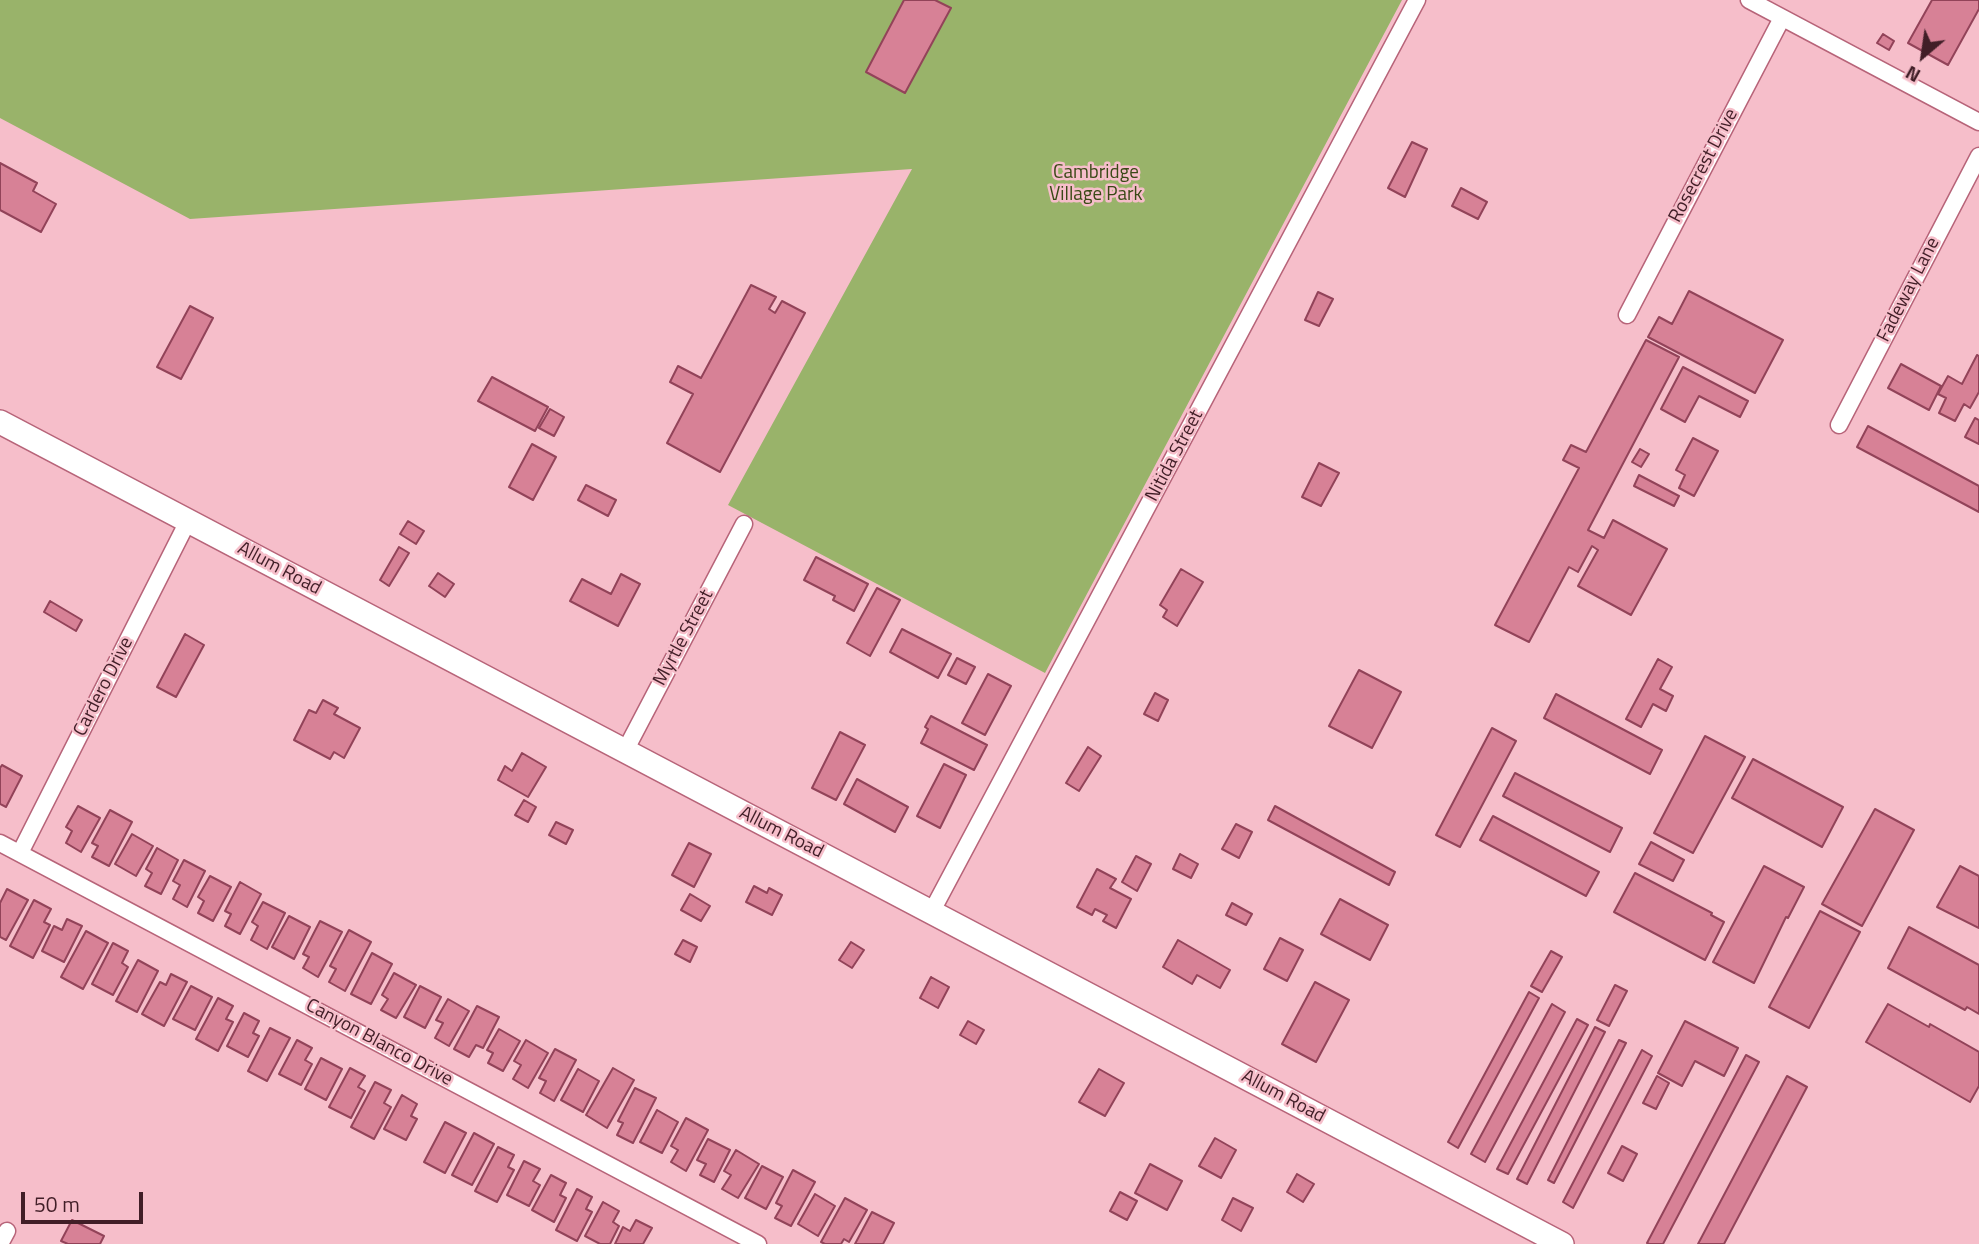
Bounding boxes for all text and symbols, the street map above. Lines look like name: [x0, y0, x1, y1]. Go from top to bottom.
north arrow: [1888, 21, 1958, 91]
text: N: [1900, 59, 1925, 91]
street label: Rosecrest Drive: [1664, 105, 1744, 227]
park label: Cambridge Village Park: [1049, 162, 1143, 206]
street label: Fadeway Lane: [1873, 234, 1945, 346]
street label: Nitida Street: [1141, 406, 1209, 506]
street label: Allum Road: [233, 537, 325, 601]
street label: Myrtle Street: [649, 586, 719, 690]
street label: Cardero Drive: [69, 634, 139, 740]
street label: Allum Road: [735, 802, 827, 864]
street label: Canyon Blanco Drive: [302, 995, 456, 1091]
street label: Allum Road: [1237, 1065, 1329, 1129]
scale bar: [24, 1178, 147, 1222]
text: 50 m: [34, 1188, 80, 1220]

